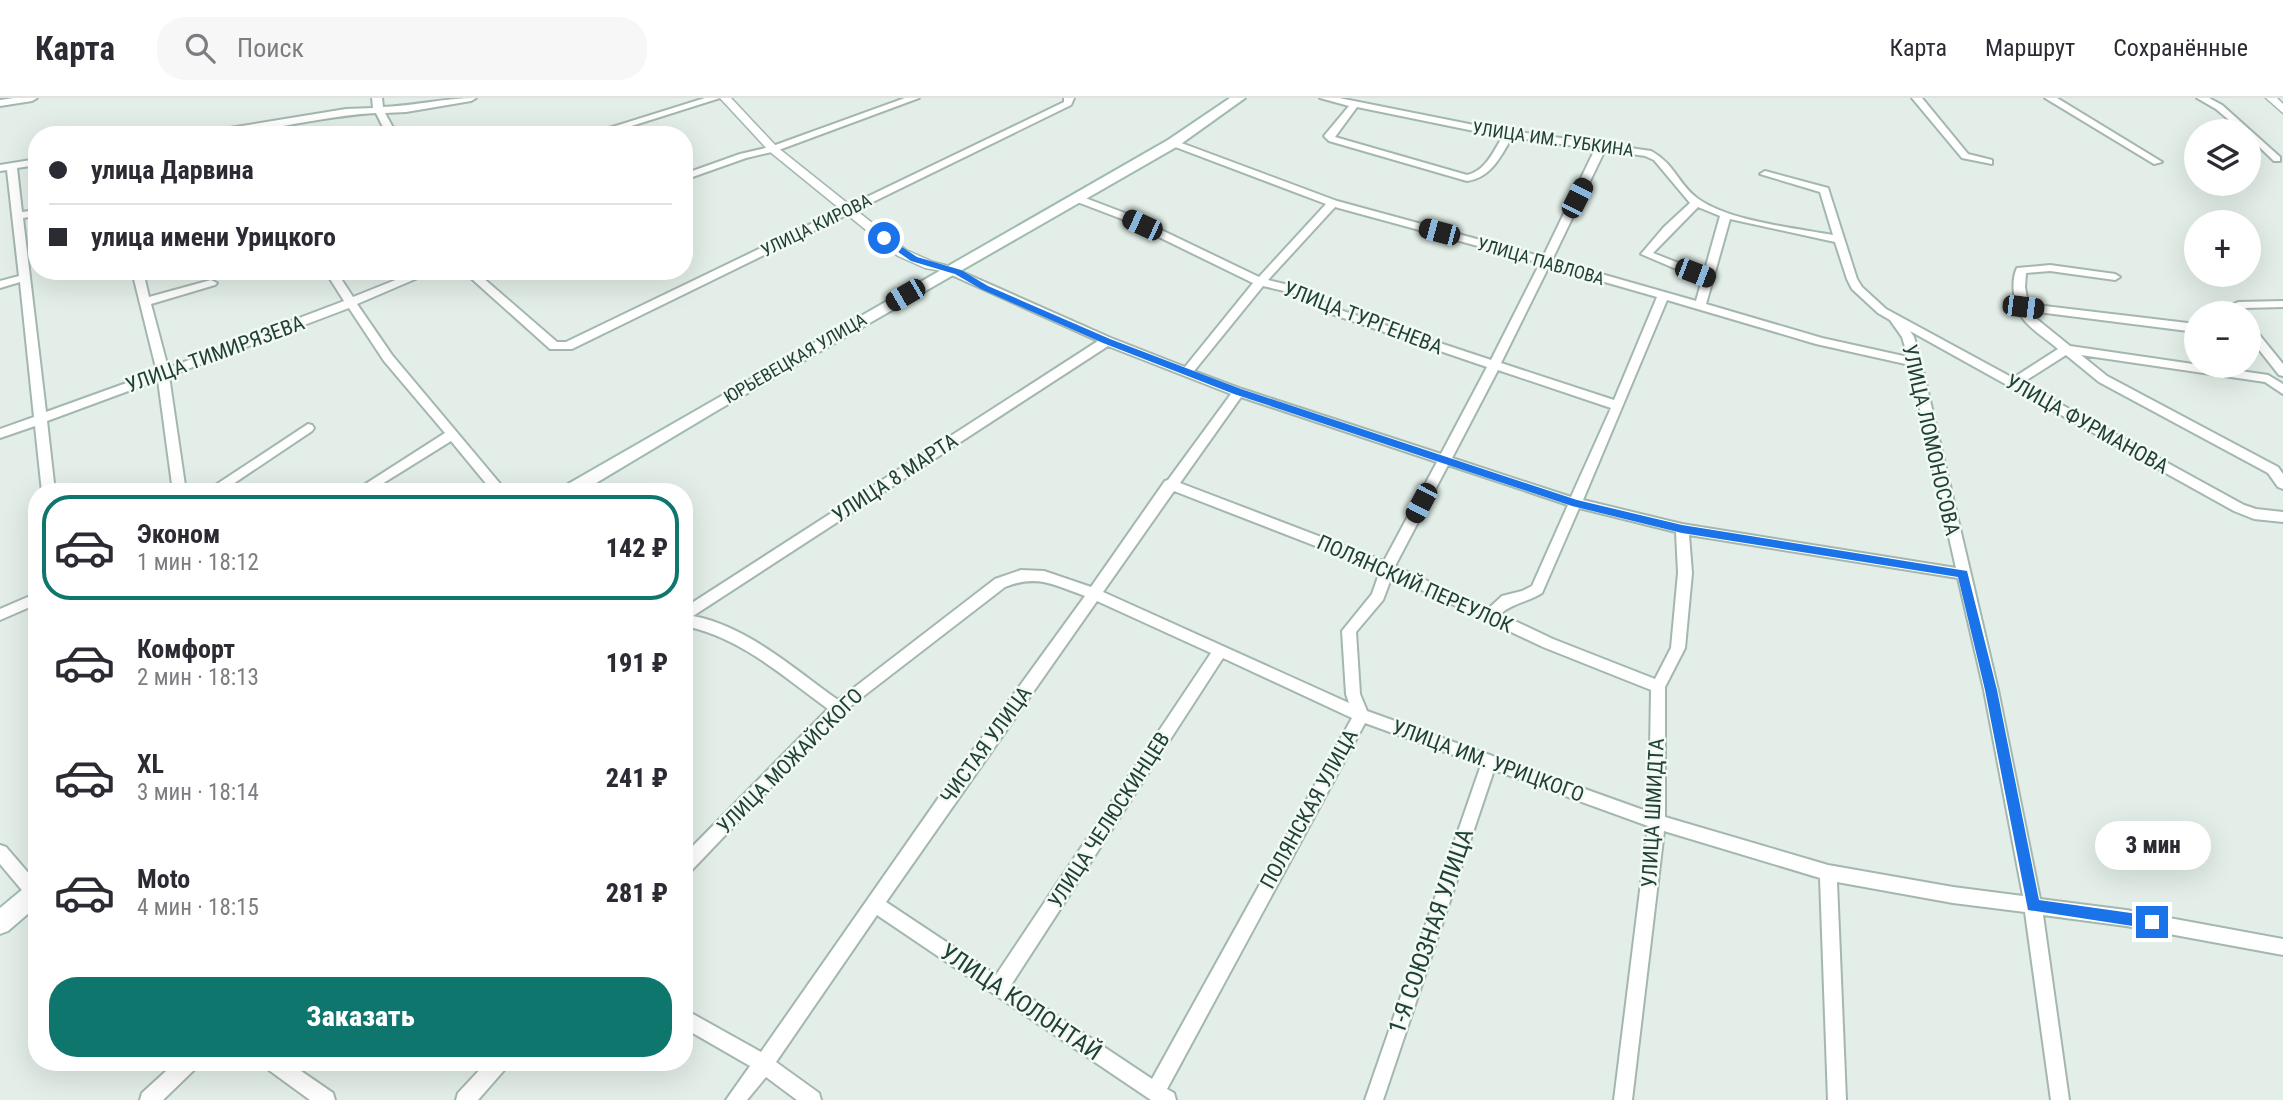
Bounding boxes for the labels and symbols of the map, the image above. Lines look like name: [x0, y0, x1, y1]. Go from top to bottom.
street label: УЛИЦА ИМ. ГУБКИНА: [1471, 117, 1636, 161]
car: [1559, 175, 1596, 221]
street label: УЛИЦА КИРОВА: [757, 189, 875, 261]
car: [1119, 207, 1166, 243]
car: [1416, 216, 1463, 248]
route start: [868, 222, 900, 254]
street label: УЛИЦА ПАВЛОВА: [1475, 233, 1608, 289]
car: [1672, 256, 1719, 290]
car: [882, 275, 929, 315]
street label: УЛИЦА ТУРГЕНЕВА: [1280, 277, 1446, 359]
car: [2001, 294, 2046, 320]
street label: ЮРЬЕВЕЦКАЯ УЛИЦА: [720, 308, 871, 407]
street label: УЛИЦА ТИМИРЯЗЕВА: [122, 311, 308, 397]
street label: УЛИЦА ЛОМОНОСОВА: [1897, 342, 1965, 538]
street label: УЛИЦА ФУРМАНОВА: [2002, 369, 2172, 479]
street label: УЛИЦА 8 МАРТА: [828, 429, 962, 527]
car: [1402, 480, 1441, 526]
street label: ПОЛЯНСКИЙ ПЕРЕУЛОК: [1314, 530, 1517, 638]
street label: ЧИСТАЯ УЛИЦА: [936, 682, 1036, 808]
street label: УЛИЦА МОЖАЙСКОГО: [712, 683, 868, 839]
street label: УЛИЦА ИМ. УРИЦКОГО: [1389, 715, 1587, 807]
street label: ПОЛЯНСКАЯ УЛИЦА: [1255, 725, 1363, 893]
street label: УЛИЦА ЧЕЛЮСКИНЦЕВ: [1043, 728, 1175, 912]
street label: УЛИЦА ШМИДТА: [1637, 738, 1669, 888]
callout: 3 мин: [2094, 820, 2210, 870]
street label: 1-Я СОЮЗНАЯ УЛИЦА: [1383, 825, 1479, 1037]
route end: [2136, 906, 2168, 938]
street label: УЛИЦА КОЛОНТАЙ: [935, 938, 1107, 1066]

